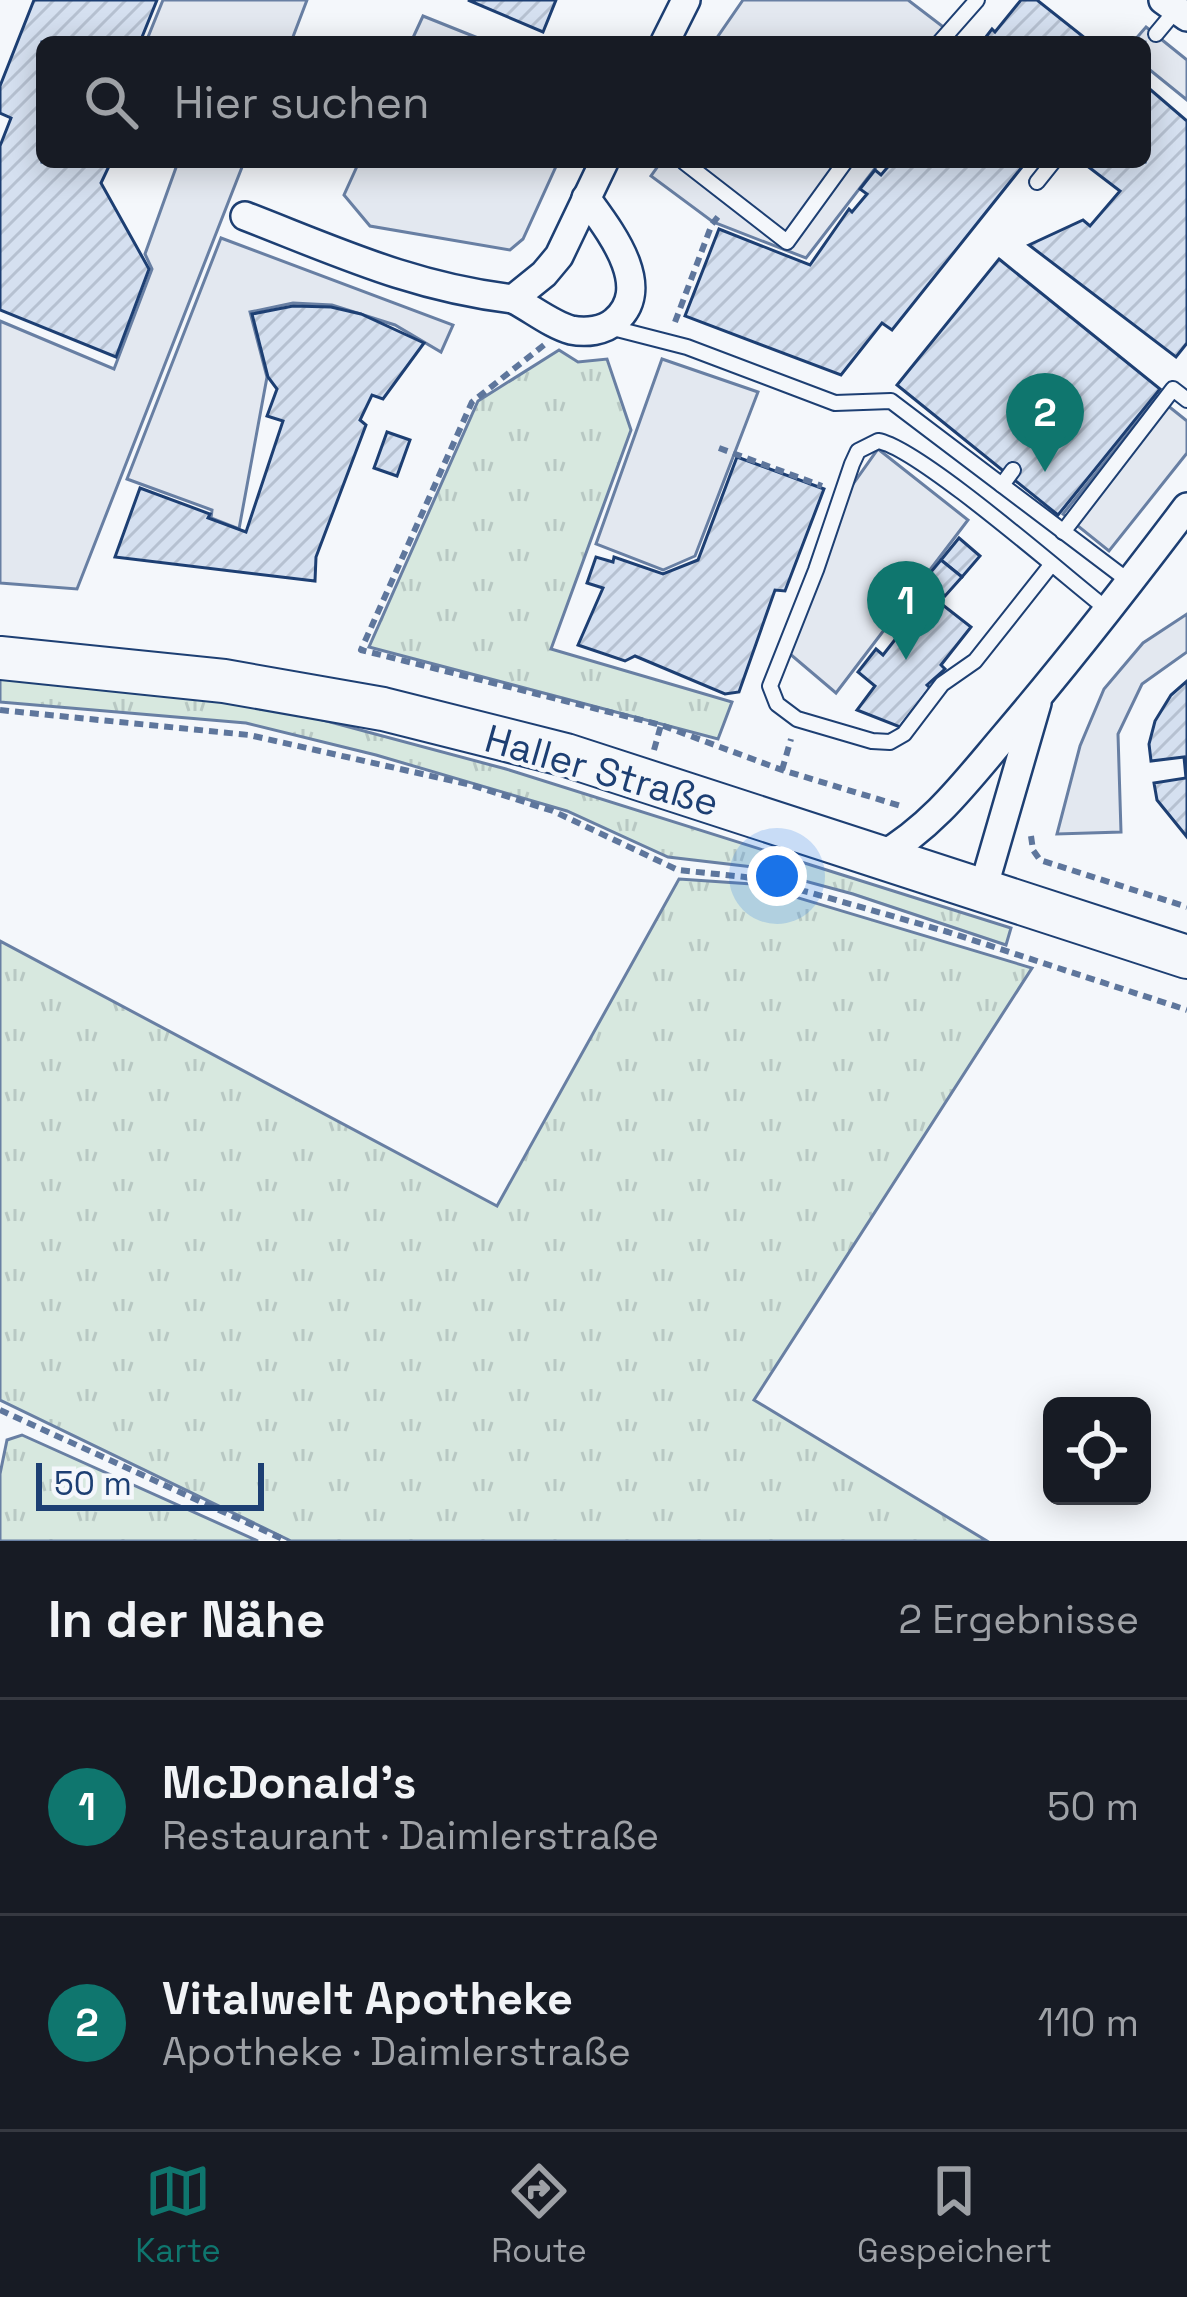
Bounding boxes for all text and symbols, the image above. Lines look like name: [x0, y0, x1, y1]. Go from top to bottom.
search box: [36, 36, 1151, 168]
icon: search: [78, 69, 144, 135]
text: Hier suchen: [174, 74, 430, 131]
pin: 2: [1006, 373, 1084, 472]
pin: 1: [867, 561, 945, 660]
street label: Haller Straße: [479, 714, 724, 827]
your location: [747, 846, 807, 906]
map controls: [1043, 1397, 1151, 1505]
button: locate: [1043, 1397, 1151, 1505]
scale bar: [36, 1457, 264, 1510]
text: 50 m: [54, 1463, 132, 1505]
text: In der Nähe: [48, 1587, 325, 1652]
text: 2 Ergebnisse: [899, 1595, 1139, 1644]
text: McDonald's: [162, 1754, 416, 1811]
text: 1: [78, 1782, 96, 1831]
text: 50 m: [1047, 1782, 1139, 1831]
text: Restaurant · Daimlerstraße: [162, 1811, 659, 1860]
text: Vitalwelt Apotheke: [162, 1970, 573, 2027]
text: 2: [75, 1998, 99, 2047]
text: 110 m: [1038, 1998, 1139, 2047]
text: Apotheke · Daimlerstraße: [162, 2027, 631, 2076]
tab: Karte: [135, 2158, 221, 2272]
tab: Route: [491, 2158, 587, 2272]
tab: Gespeichert: [857, 2158, 1052, 2272]

